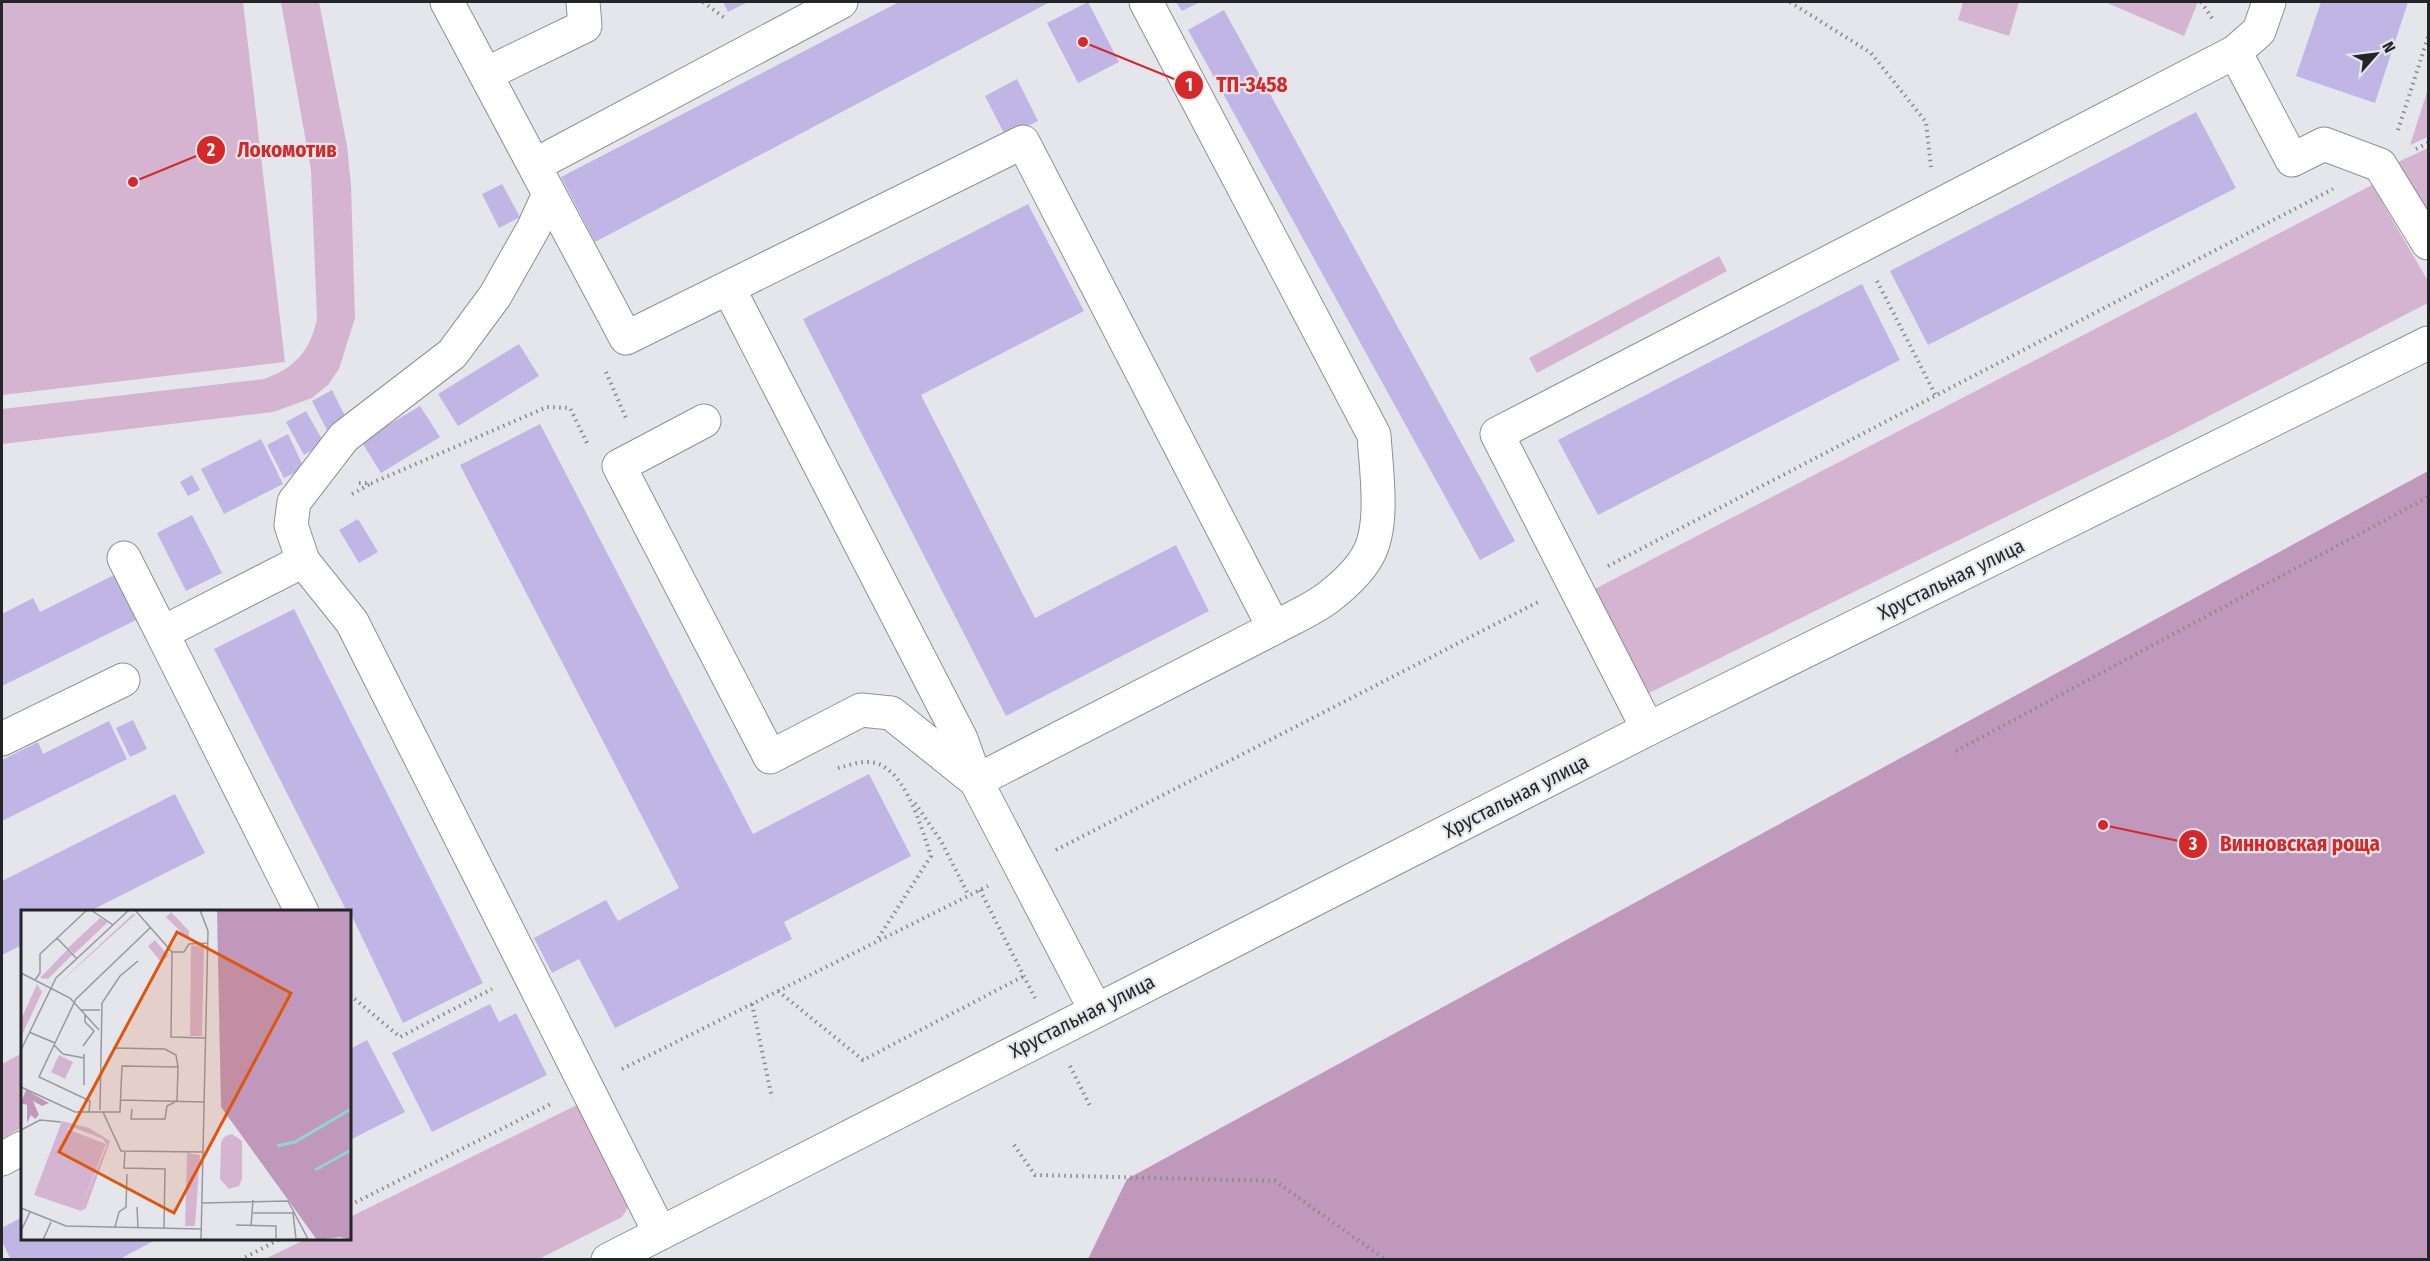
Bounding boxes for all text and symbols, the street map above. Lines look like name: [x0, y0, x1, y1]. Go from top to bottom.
north arrow: [2346, 24, 2406, 84]
text: N: [2378, 38, 2399, 56]
callout: ТП-3458: [1174, 66, 1299, 105]
text: ТП-3458: [1216, 72, 1288, 98]
text: 1: [1185, 74, 1193, 96]
callout: Локомотив: [196, 130, 349, 169]
text: Локомотив: [237, 137, 337, 163]
text: 2: [206, 139, 215, 161]
street label: Хрустальная улица: [1874, 533, 2028, 625]
street label: Хрустальная улица: [1439, 749, 1593, 843]
callout: Винновская роща: [2178, 824, 2392, 863]
text: Винновская роща: [2220, 831, 2380, 857]
text: 3: [2188, 833, 2198, 855]
inset map: [21, 910, 351, 1240]
street label: Хрустальная улица: [1005, 969, 1159, 1063]

